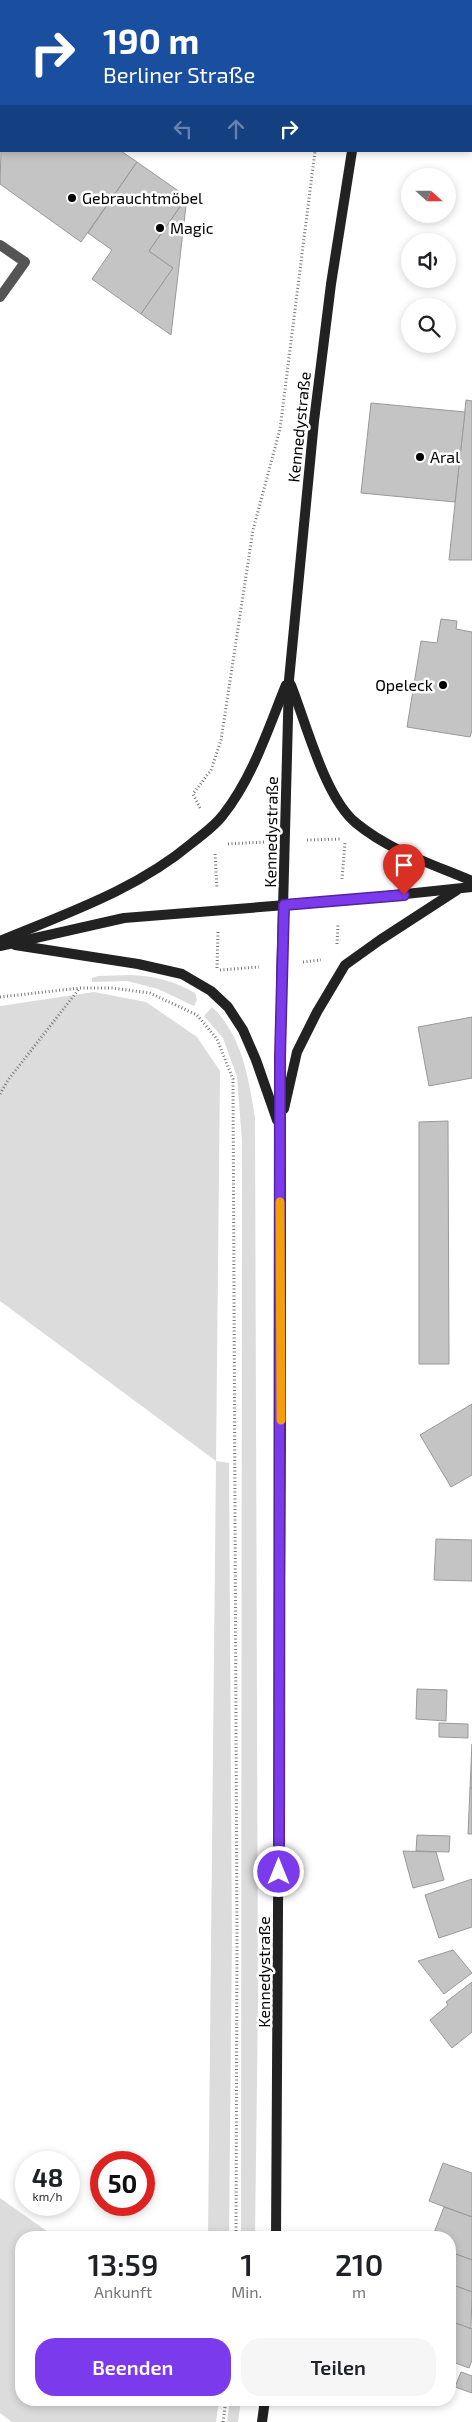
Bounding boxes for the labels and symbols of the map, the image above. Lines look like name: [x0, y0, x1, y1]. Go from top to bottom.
north arrow: [401, 168, 456, 222]
place label: Gebrauchtmöbel: [82, 188, 203, 207]
marker: Gebrauchtmöbel: [66, 192, 78, 204]
place label: Magic: [170, 218, 214, 237]
marker: Magic: [154, 222, 166, 234]
street label: Kennedystraße: [283, 371, 314, 483]
place label: Aral: [430, 447, 460, 466]
marker: Aral: [414, 451, 426, 463]
place label: Opeleck: [375, 675, 433, 694]
marker: Opeleck: [437, 679, 449, 691]
street label: Kennedystraße: [260, 776, 281, 888]
pin: [383, 844, 425, 895]
position arrow: [252, 1845, 304, 1897]
street label: Kennedystraße: [254, 1916, 273, 2028]
speed limit sign: 50: [90, 2151, 155, 2216]

